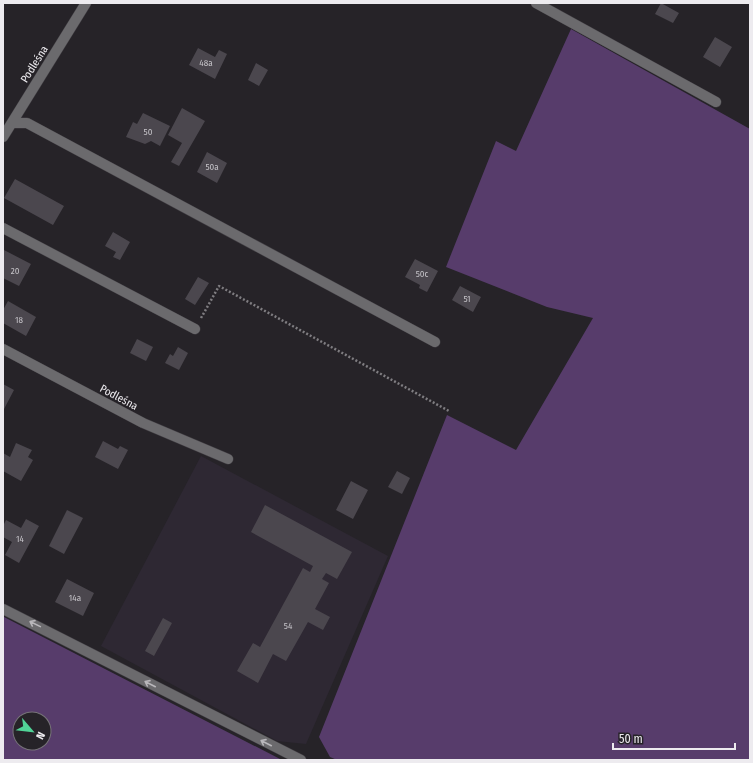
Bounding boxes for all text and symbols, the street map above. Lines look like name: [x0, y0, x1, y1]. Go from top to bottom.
street label: Podleśna: [18, 43, 51, 85]
house number: 48a: [199, 58, 213, 68]
house number: 50: [144, 127, 153, 137]
house number: 50a: [205, 162, 219, 172]
house number: 20: [11, 266, 20, 276]
house number: 50c: [416, 269, 428, 279]
house number: 51: [463, 294, 471, 304]
house number: 18: [15, 315, 24, 325]
street label: Podleśna: [97, 382, 140, 413]
house number: 14: [16, 534, 25, 544]
house number: 14a: [69, 593, 82, 603]
one-way arrow: [29, 620, 41, 627]
house number: 54: [284, 621, 293, 631]
one-way arrow: [144, 680, 156, 687]
north arrow: [12, 711, 52, 751]
scale bar: [613, 725, 735, 751]
text: N: [33, 729, 48, 741]
text: 50 m: [619, 732, 643, 746]
one-way arrow: [260, 739, 272, 746]

